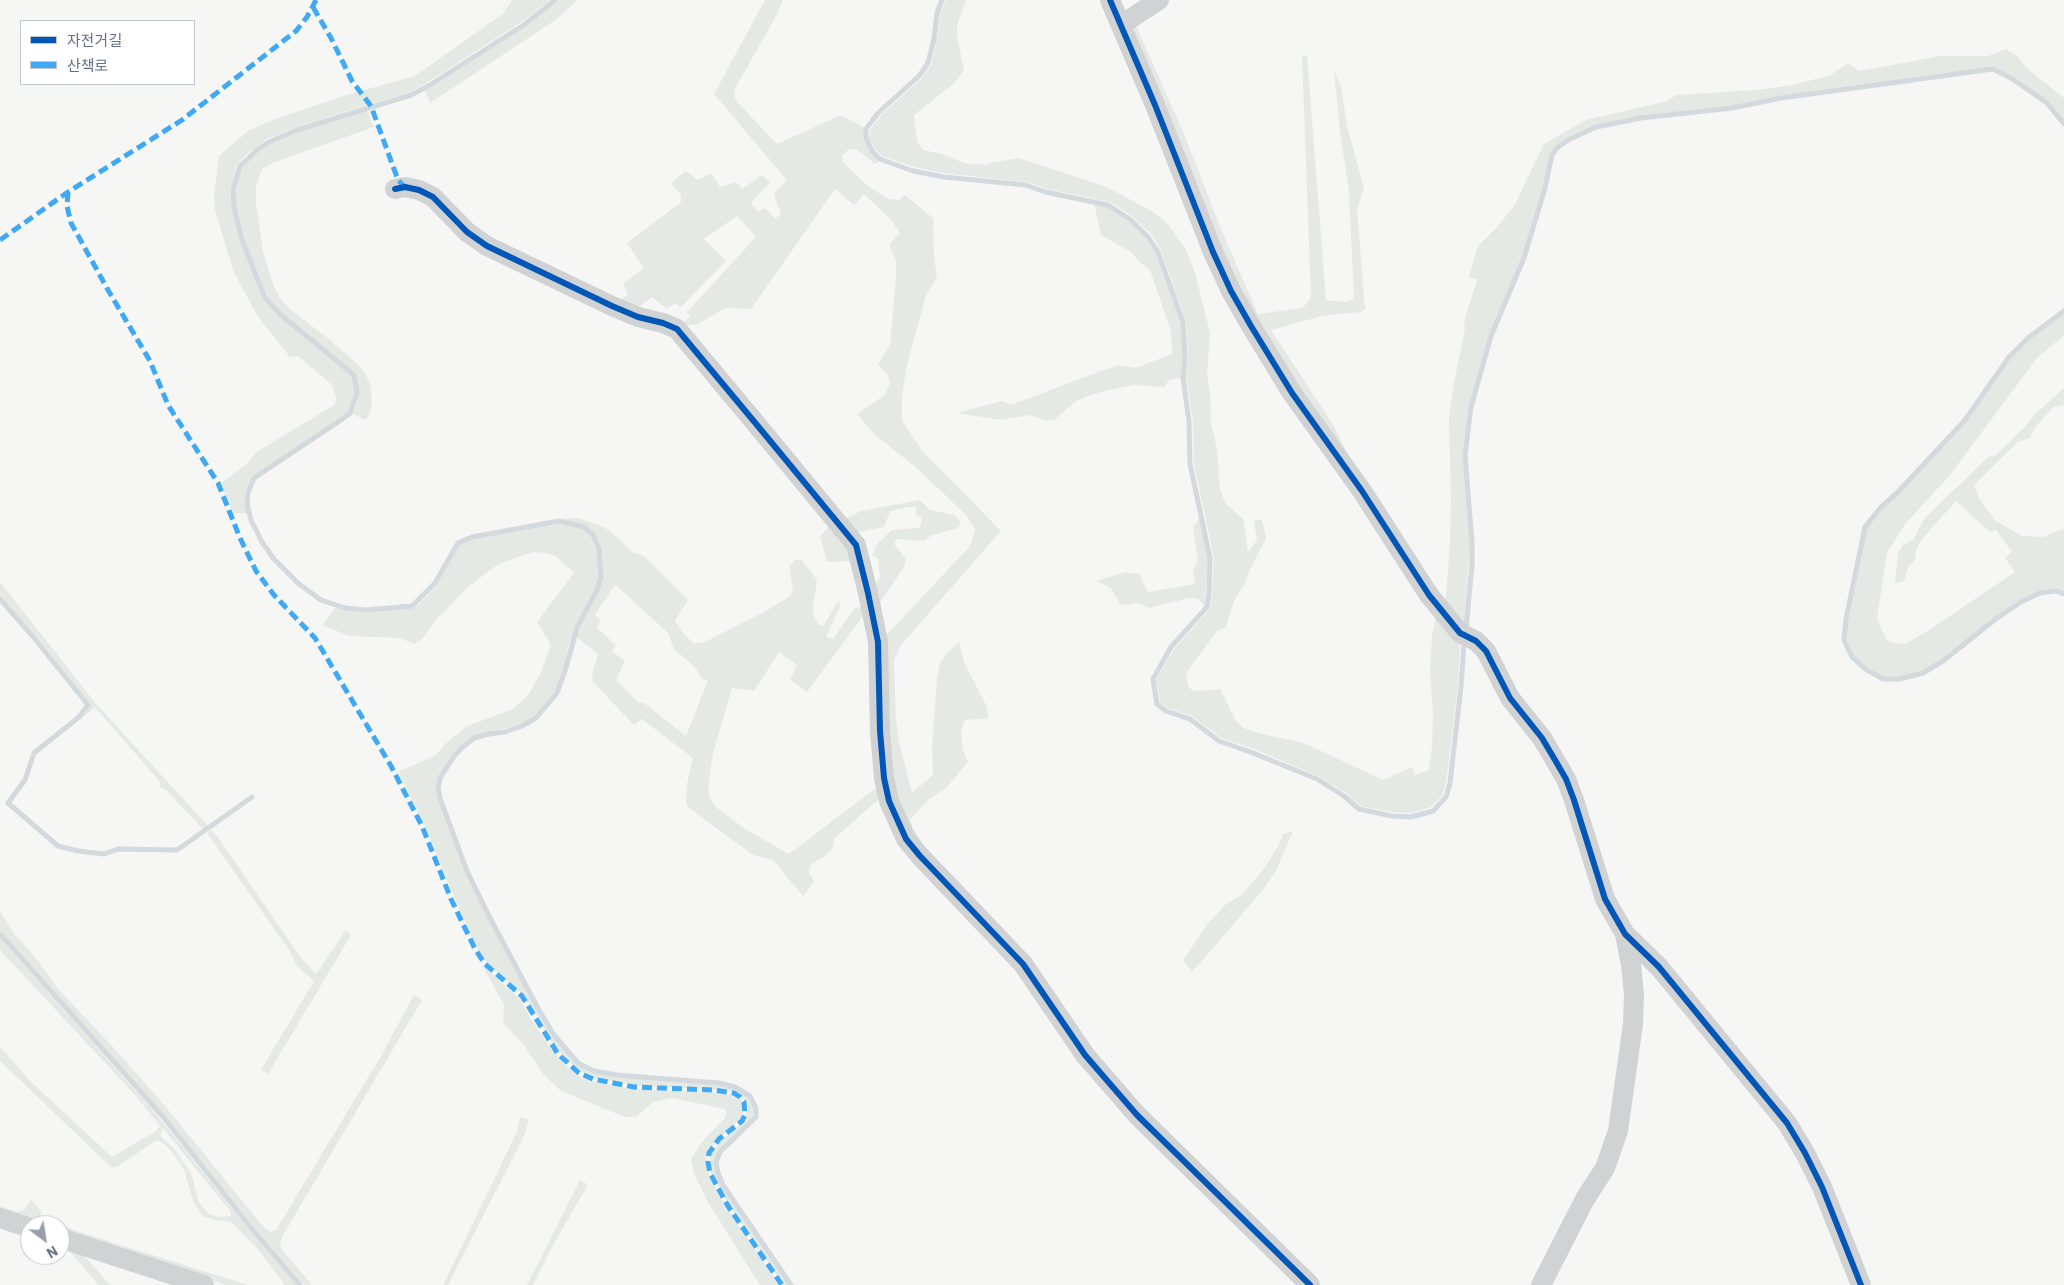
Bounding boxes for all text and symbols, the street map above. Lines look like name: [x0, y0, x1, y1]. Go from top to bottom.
legend: [20, 20, 195, 85]
text: 자전거길: [67, 31, 122, 50]
text: 산책로: [67, 56, 108, 75]
north arrow: [20, 1215, 70, 1265]
text: N: [43, 1242, 61, 1262]

